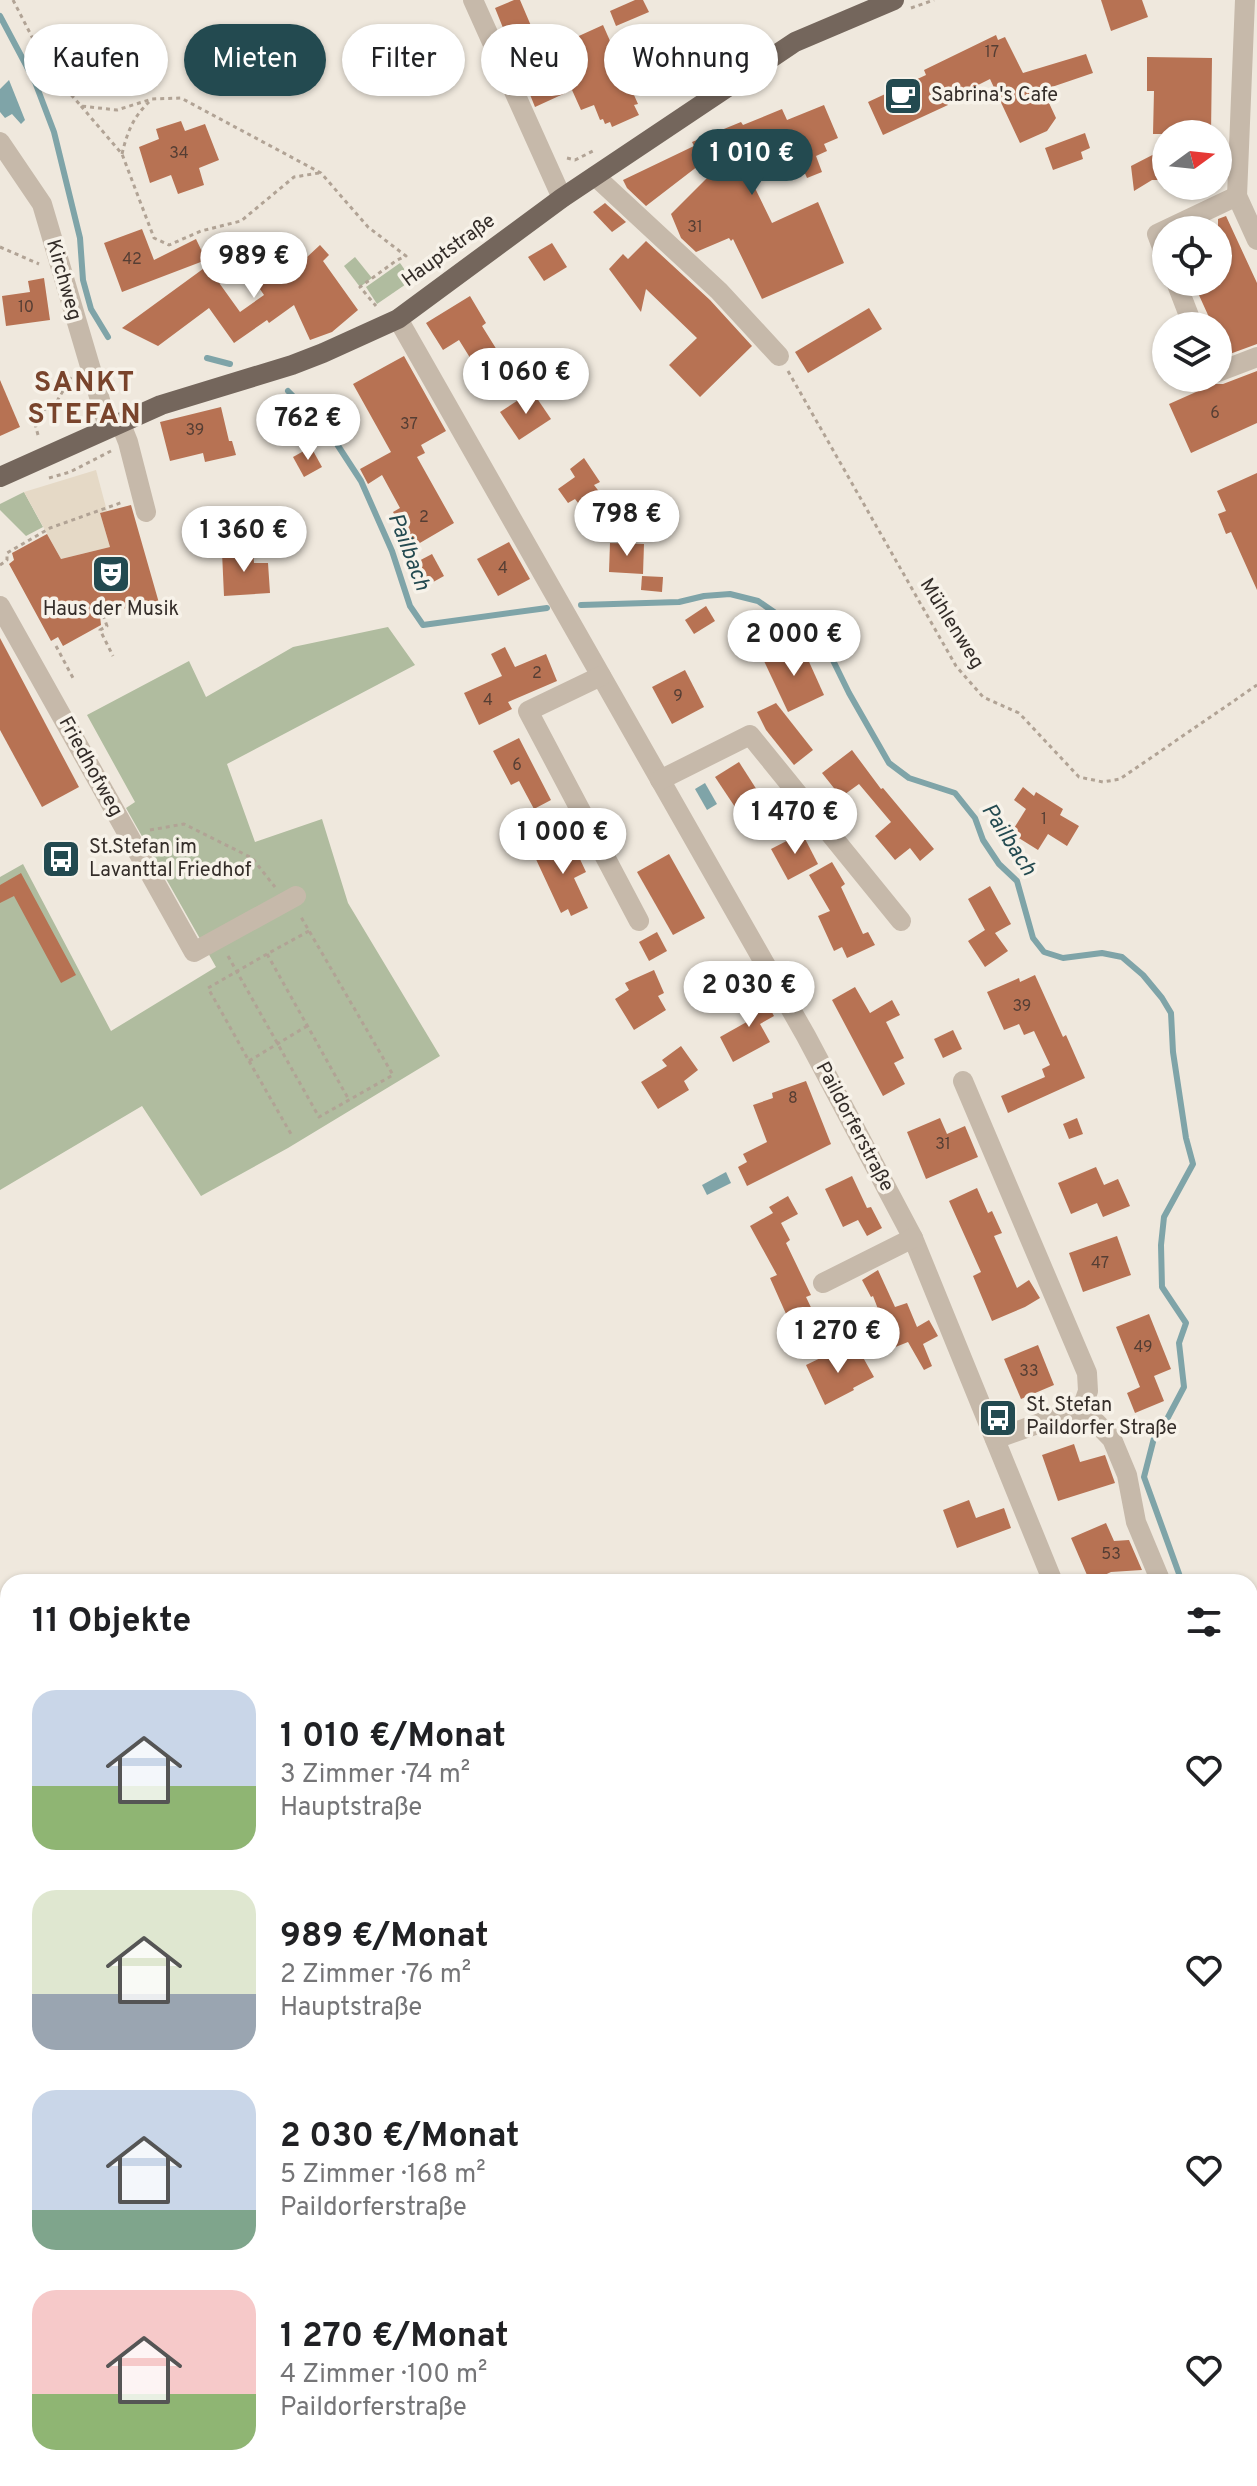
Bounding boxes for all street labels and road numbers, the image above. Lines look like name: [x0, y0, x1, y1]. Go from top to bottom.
street label: Hauptstraße: [397, 208, 501, 294]
street label: Kirchweg: [39, 236, 87, 324]
street label: Mühlenweg: [913, 574, 989, 674]
street label: Friedhofweg: [52, 712, 128, 822]
street label: Paildorferstraße: [809, 1057, 899, 1197]

